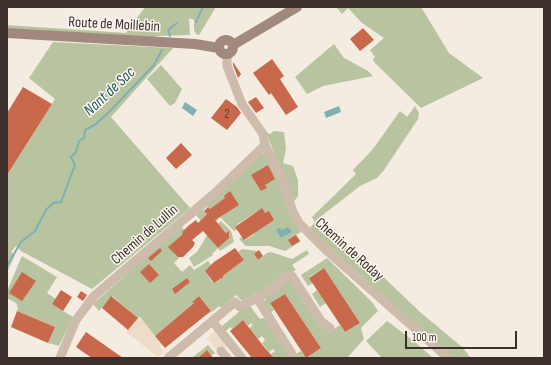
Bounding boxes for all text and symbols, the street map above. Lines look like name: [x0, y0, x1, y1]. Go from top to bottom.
street label: Route de Moillebin: [68, 14, 160, 36]
water label: Nant de Sac: [80, 63, 140, 121]
house number: 2: [224, 107, 230, 123]
street label: Chemin de Lullin: [108, 201, 182, 269]
street label: Chemin de Roday: [311, 214, 387, 286]
scale bar: [407, 323, 519, 349]
text: 100 m: [412, 330, 437, 345]

